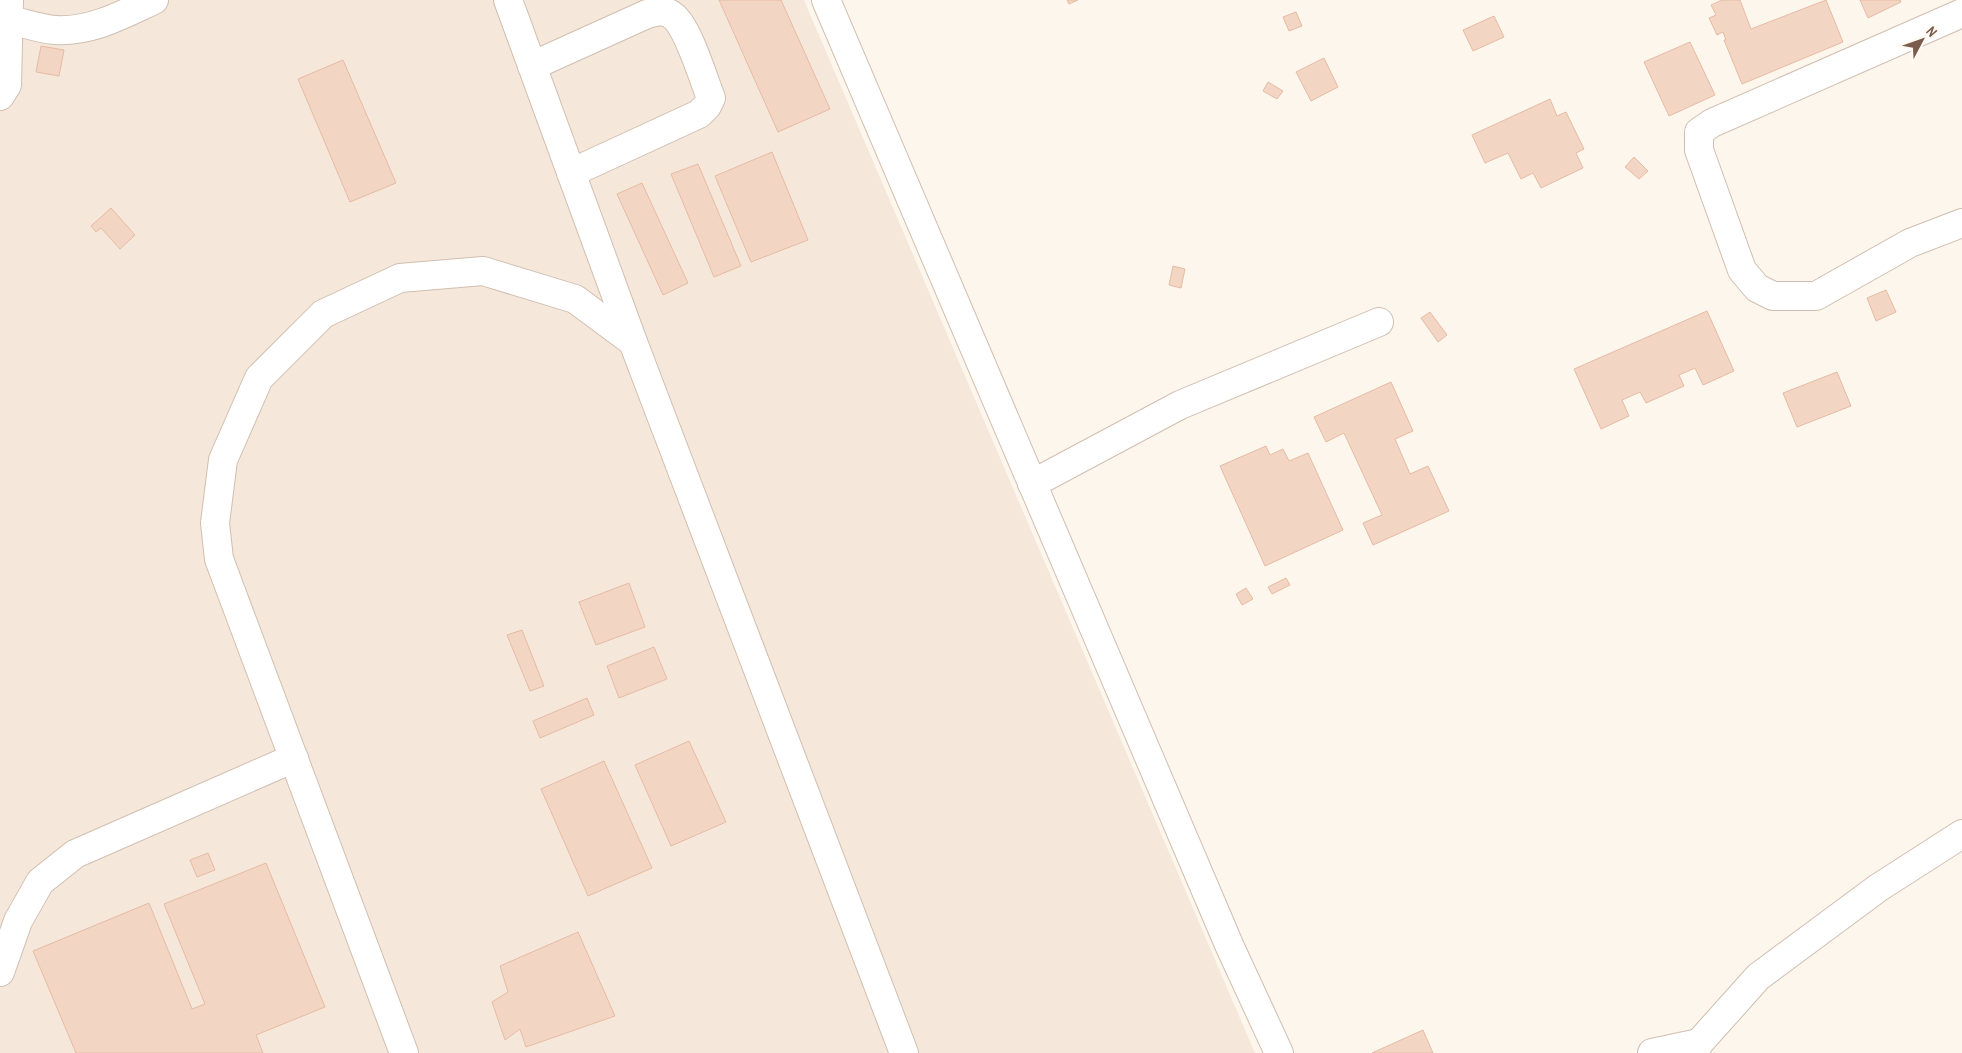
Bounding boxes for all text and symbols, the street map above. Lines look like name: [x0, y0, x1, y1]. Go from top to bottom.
north arrow: [1897, 15, 1947, 65]
text: N: [1922, 22, 1941, 41]

